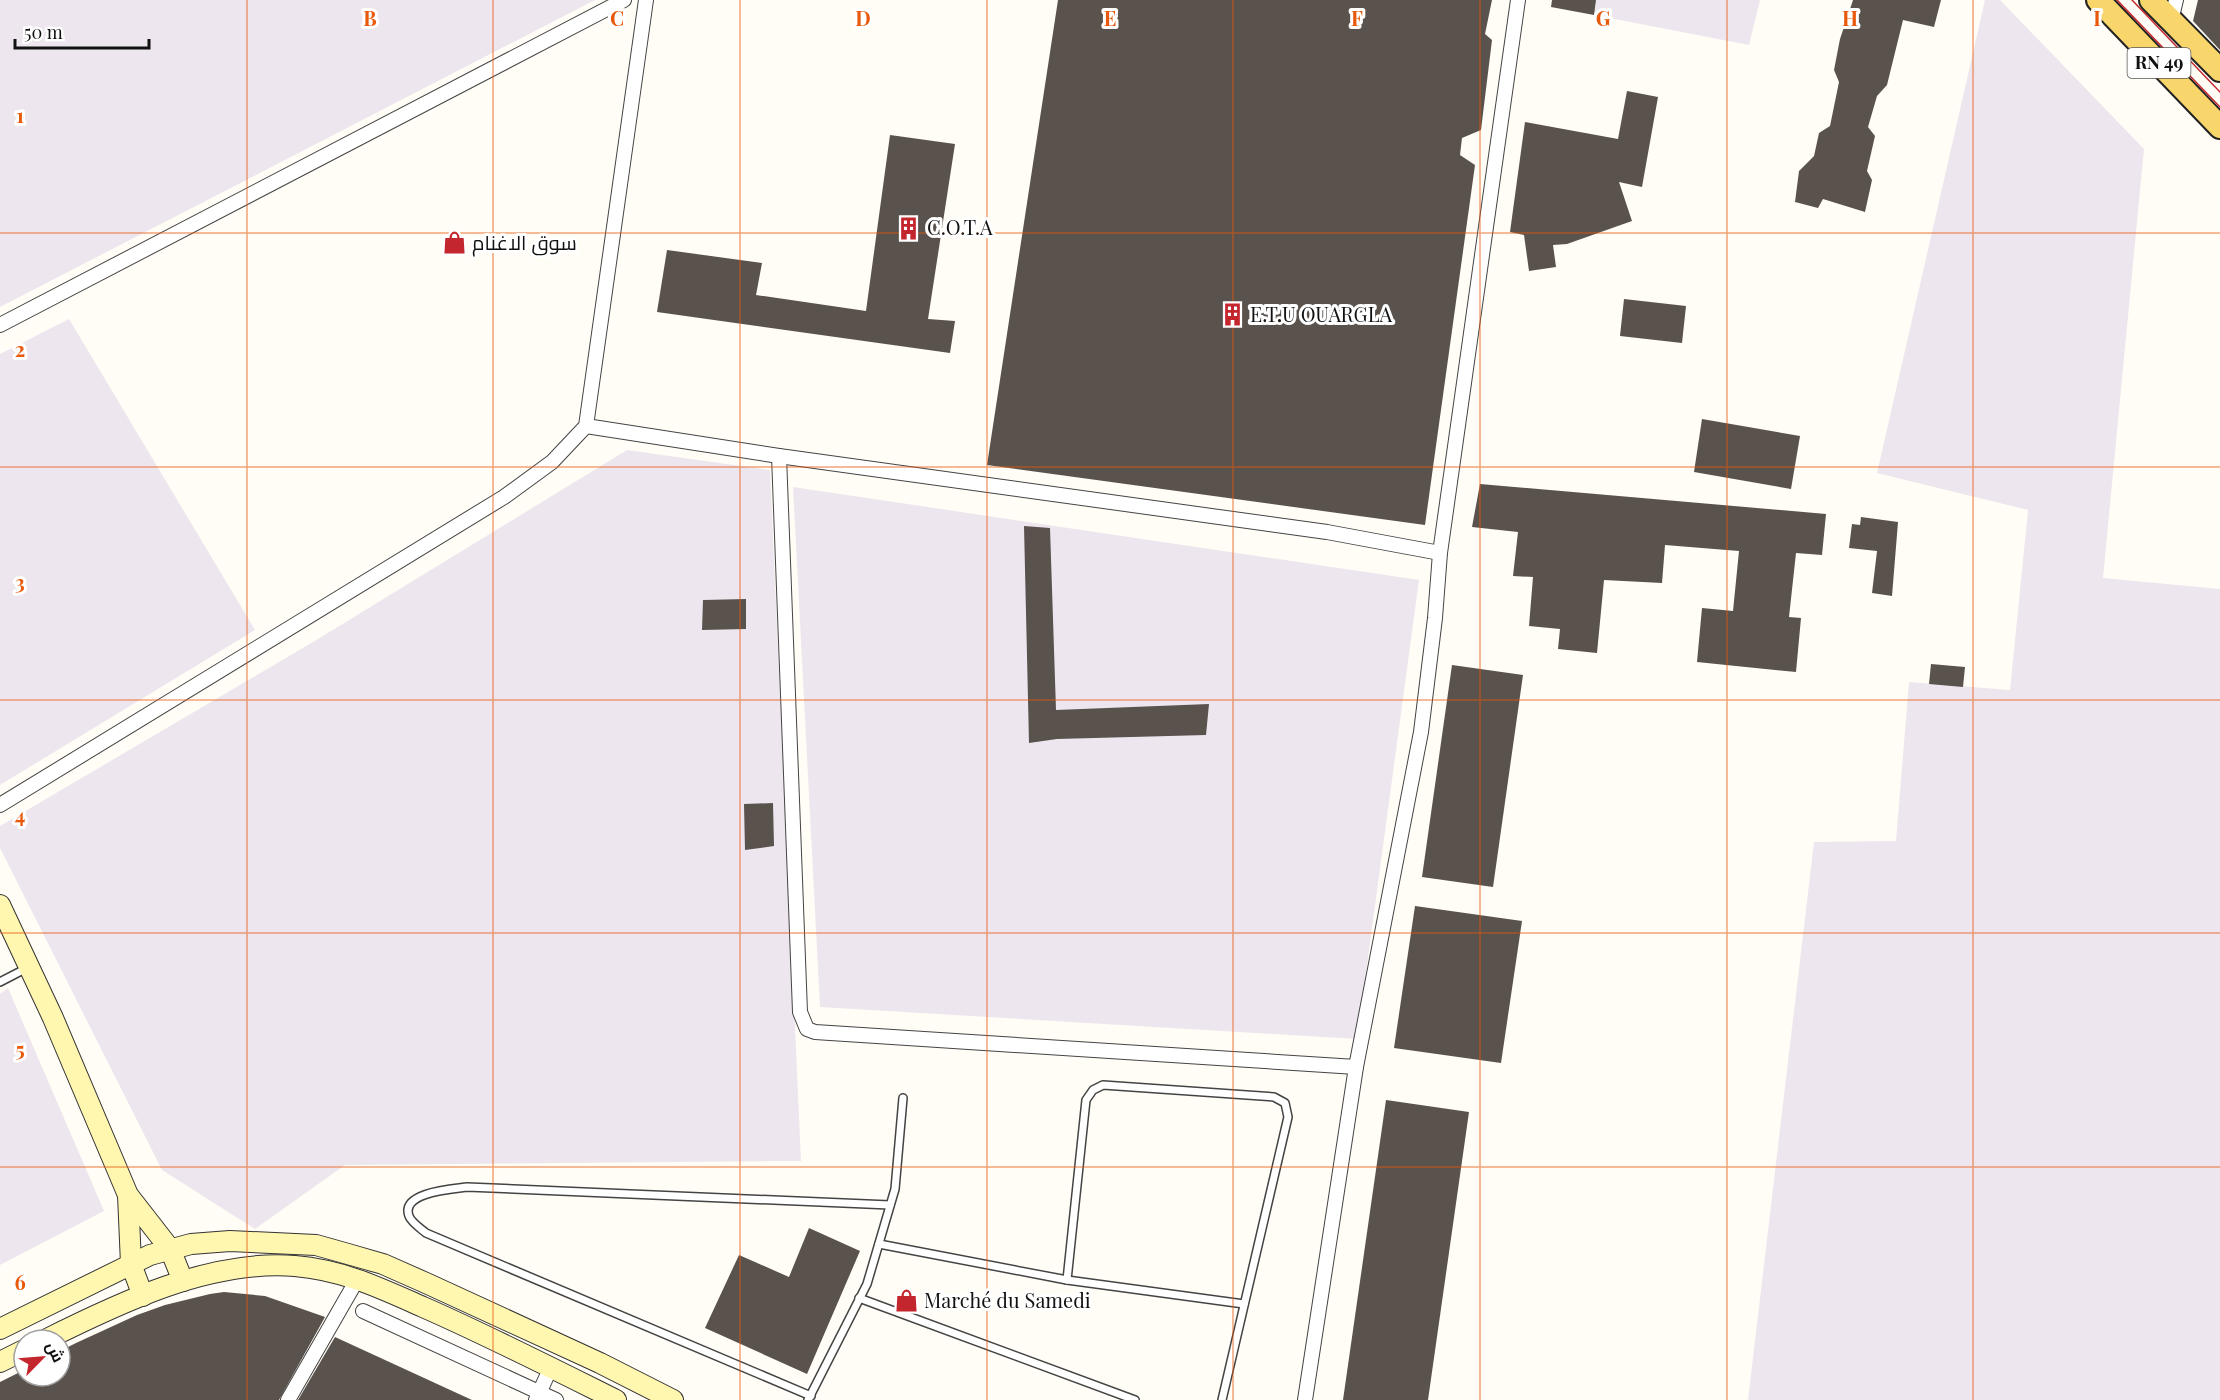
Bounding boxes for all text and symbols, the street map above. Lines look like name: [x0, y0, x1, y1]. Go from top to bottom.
text: B: [363, 4, 377, 31]
text: C: [610, 4, 624, 31]
text: D: [855, 4, 871, 31]
text: E: [1104, 4, 1116, 31]
text: F: [1351, 4, 1363, 31]
text: G: [1596, 4, 1611, 31]
text: H: [1842, 4, 1858, 31]
text: I: [2093, 4, 2101, 31]
scale bar: [15, 12, 148, 50]
text: 50 m: [24, 20, 63, 44]
road number: RN 49: [2128, 48, 2190, 78]
text: 1: [16, 101, 24, 128]
place label: C.O.T.A: [927, 213, 993, 240]
building icon: C.O.T.A: [896, 215, 922, 241]
place label: سوق الاغنام: [472, 228, 577, 257]
shop icon: سوق الاغنام: [441, 230, 467, 256]
place label: E.T.U OUARGLA: [1250, 300, 1392, 327]
building icon: E.T.U OUARGLA: [1219, 302, 1245, 328]
text: 2: [15, 335, 25, 362]
text: 3: [15, 568, 25, 595]
text: 4: [15, 801, 25, 828]
text: 5: [15, 1035, 25, 1062]
text: 6: [14, 1268, 26, 1295]
place label: Marché du Samedi: [924, 1286, 1091, 1313]
shop icon: Marché du Samedi: [893, 1288, 919, 1314]
north arrow: [12, 1328, 72, 1388]
text: ش: [42, 1338, 70, 1365]

